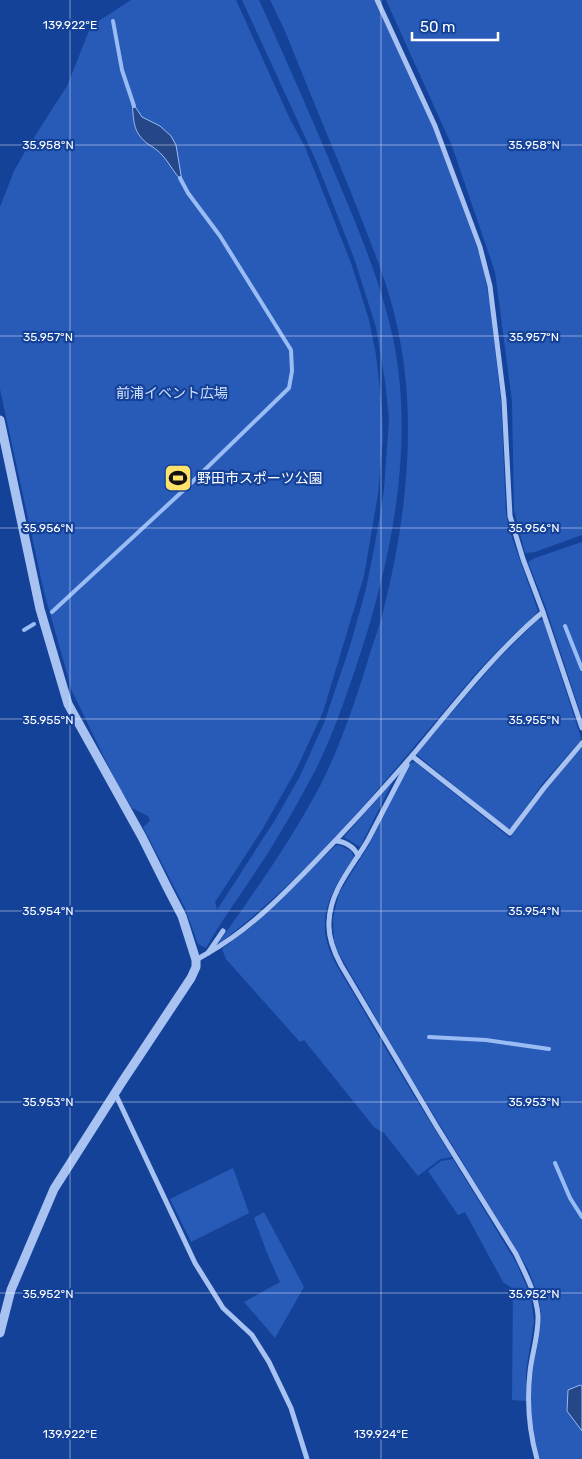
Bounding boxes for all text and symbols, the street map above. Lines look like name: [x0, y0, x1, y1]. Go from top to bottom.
scale bar: [412, 10, 498, 42]
text: 139.922°E: [43, 18, 97, 32]
text: 50 m: [420, 18, 455, 36]
text: 35.958°N: [22, 138, 74, 152]
text: 35.958°N: [508, 138, 560, 152]
text: 35.957°N: [23, 330, 73, 344]
text: 35.957°N: [509, 330, 559, 344]
park label: 前浦イベント広場: [116, 385, 228, 402]
sports icon: 野田市スポーツ公園: [163, 463, 193, 493]
place label: 野田市スポーツ公園: [197, 470, 323, 487]
text: 35.956°N: [22, 521, 74, 535]
text: 35.956°N: [508, 521, 560, 535]
text: 35.955°N: [22, 713, 74, 727]
text: 35.955°N: [508, 713, 560, 727]
text: 35.954°N: [22, 904, 74, 918]
text: 35.954°N: [508, 904, 560, 918]
text: 35.953°N: [22, 1095, 74, 1109]
text: 35.953°N: [508, 1095, 560, 1109]
text: 35.952°N: [22, 1287, 74, 1301]
text: 35.952°N: [508, 1287, 560, 1301]
text: 139.922°E: [43, 1427, 97, 1441]
text: 139.924°E: [354, 1427, 408, 1441]

